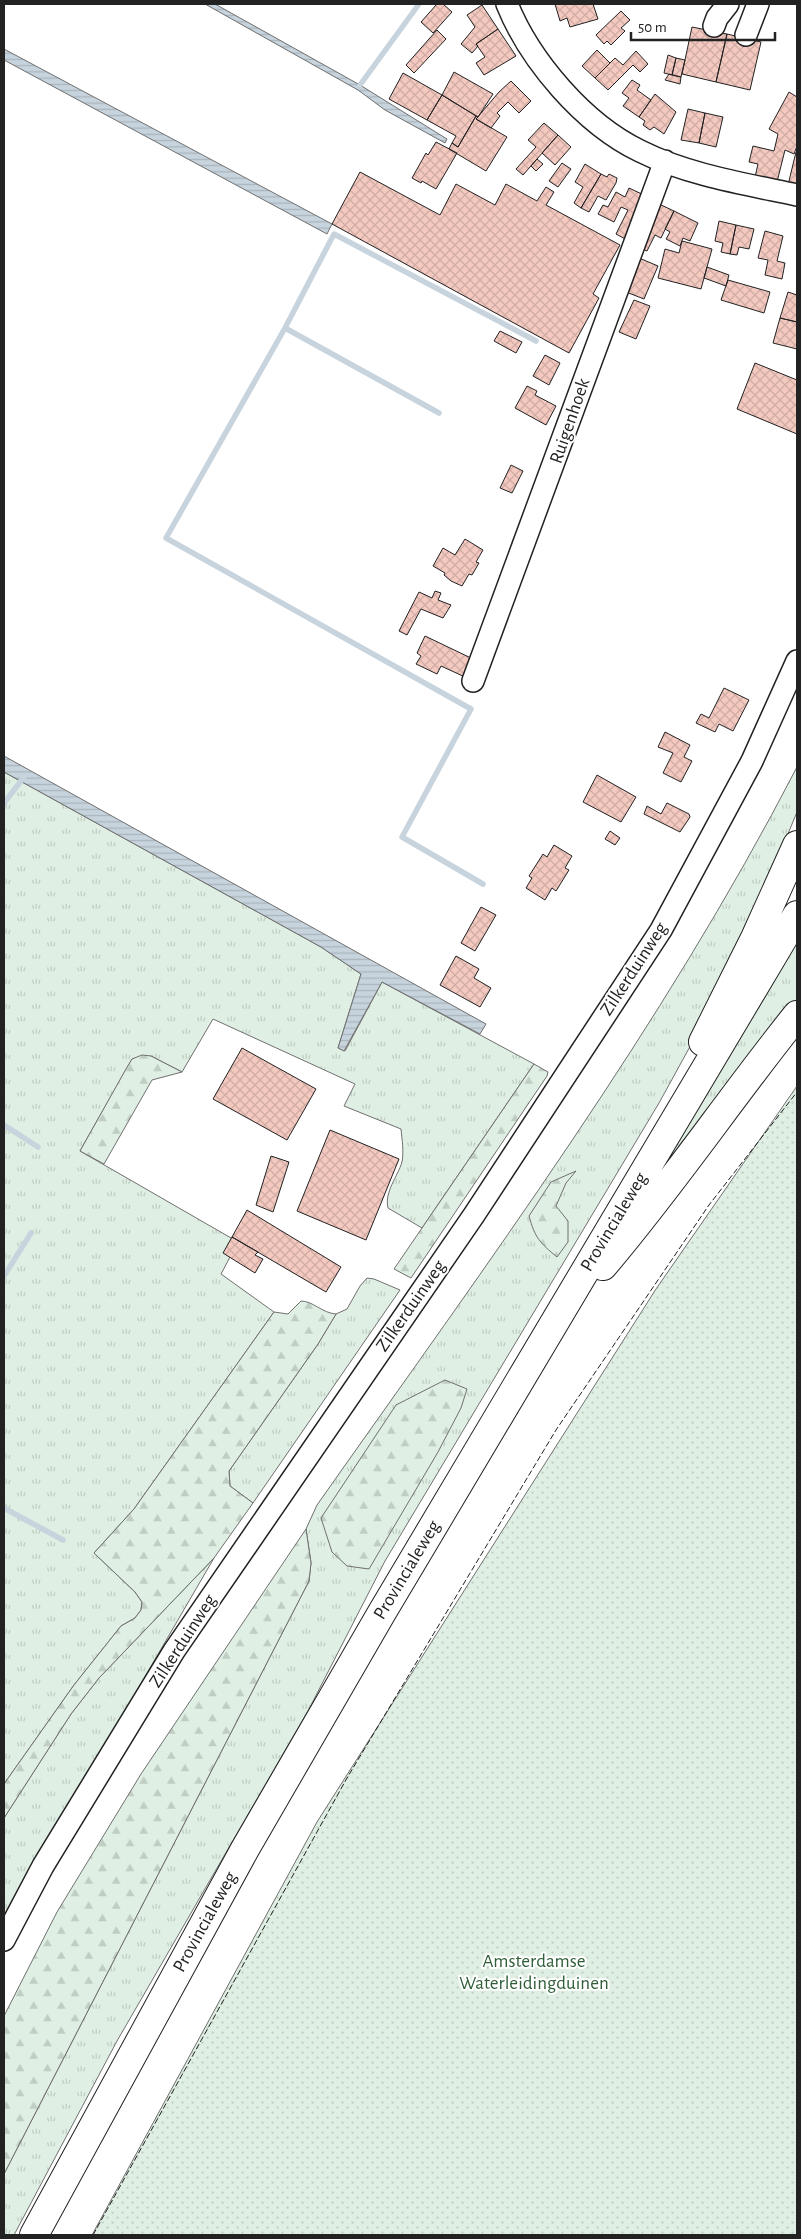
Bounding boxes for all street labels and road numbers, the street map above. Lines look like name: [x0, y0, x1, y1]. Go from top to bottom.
street label: Ruigenhoek: [547, 376, 594, 466]
street label: Zilkerduinweg: [597, 919, 671, 1019]
street label: Provincialeweg: [577, 1169, 651, 1275]
street label: Zilkerduinweg: [373, 1256, 450, 1355]
street label: Provincialeweg: [370, 1517, 444, 1623]
street label: Zilkerduinweg: [146, 1591, 220, 1691]
street label: Provincialeweg: [170, 1868, 241, 1975]

